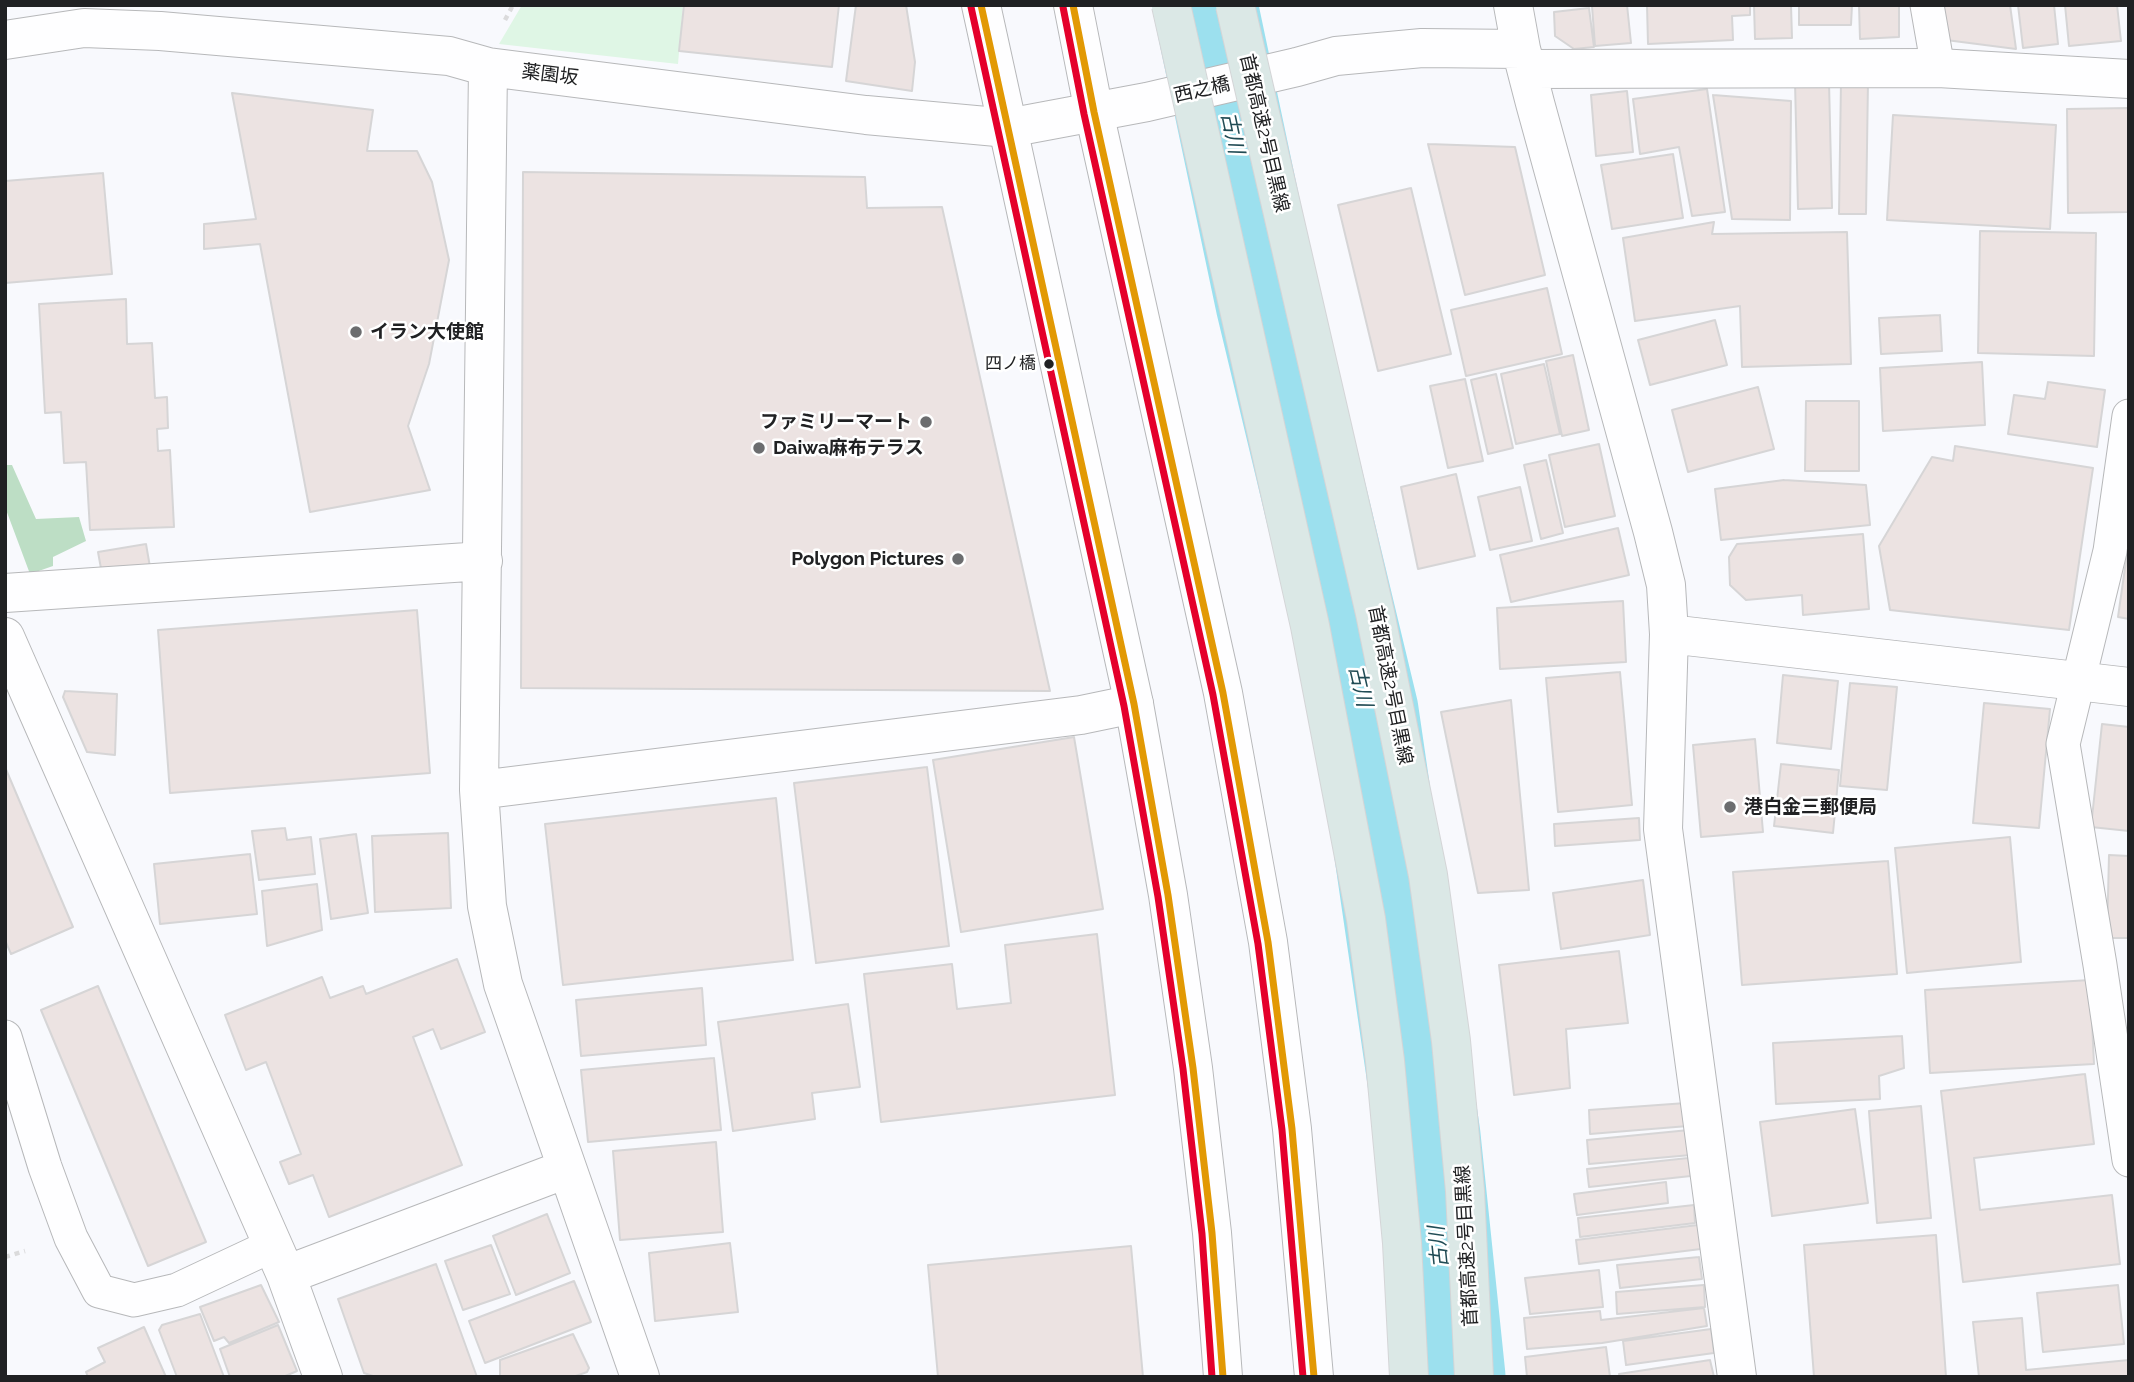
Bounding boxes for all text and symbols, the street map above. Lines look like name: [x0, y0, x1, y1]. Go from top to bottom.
street label: 首都高速2号目黒線: [1235, 52, 1293, 214]
street label: 薬園坂: [520, 60, 580, 90]
street label: 西之橋: [1172, 72, 1232, 108]
water label: 古川: [1215, 110, 1249, 156]
place label: イラン大使館: [370, 321, 484, 343]
marker: イラン大使館: [348, 324, 364, 340]
place label: 四ノ橋: [985, 354, 1036, 374]
marker: 四ノ橋: [1042, 357, 1056, 371]
place label: ファミリーマート: [760, 411, 912, 433]
marker: ファミリーマート: [918, 414, 934, 430]
place label: Daiwa麻布テラス: [773, 437, 924, 459]
marker: Daiwa麻布テラス: [751, 440, 767, 456]
place label: Polygon Pictures: [791, 548, 944, 570]
marker: Polygon Pictures: [950, 551, 966, 567]
street label: 首都高速2号目黒線: [1363, 603, 1417, 767]
water label: 古川: [1343, 663, 1377, 709]
place label: 港白金三郵便局: [1744, 796, 1877, 818]
marker: 港白金三郵便局: [1722, 799, 1738, 815]
street label: 首都高速2号目黒線: [1451, 1165, 1483, 1327]
water label: 古川: [1424, 1225, 1454, 1269]

